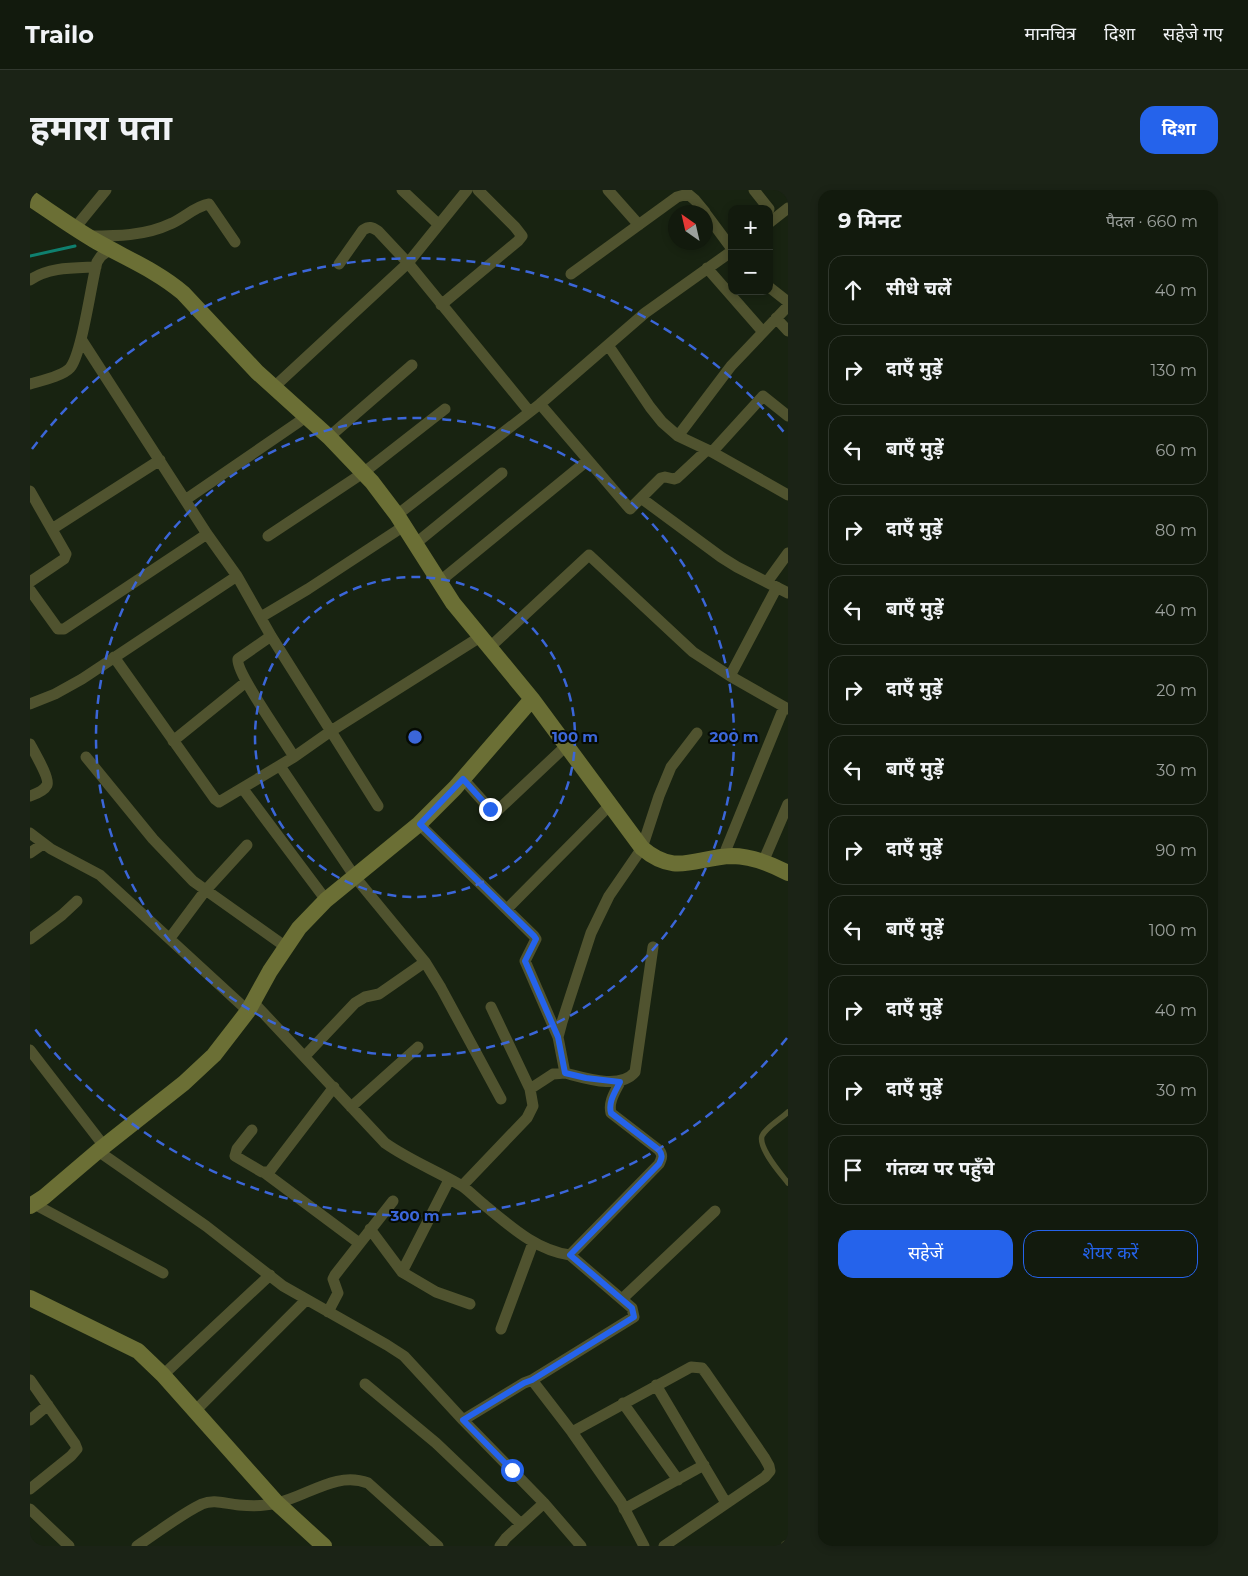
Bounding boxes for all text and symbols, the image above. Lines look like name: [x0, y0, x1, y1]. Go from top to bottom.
text: Trailo: [25, 20, 94, 49]
text: मानचित्र: [1025, 23, 1076, 45]
text: दिशा: [1104, 23, 1135, 45]
text: सहेजे गए: [1163, 23, 1223, 45]
text: हमारा पता: [30, 106, 172, 149]
button: दिशा: [1140, 106, 1218, 154]
north arrow: [668, 205, 713, 250]
map controls: [728, 205, 773, 295]
button: +: [728, 205, 773, 250]
text: 9 मिनट: [838, 208, 901, 233]
text: पैदल · 660 m: [1106, 212, 1198, 231]
button: −: [728, 250, 773, 295]
icon: ahead: [839, 276, 867, 304]
text: सीधे चलें: [886, 277, 951, 300]
text: 40 m: [1155, 281, 1197, 300]
icon: right: [839, 356, 867, 384]
text: दाएँ मुड़ें: [886, 357, 942, 380]
text: 130 m: [1150, 361, 1197, 380]
icon: left: [839, 436, 867, 464]
text: बाएँ मुड़ें: [886, 437, 943, 460]
text: 60 m: [1155, 441, 1197, 460]
icon: right: [839, 516, 867, 544]
text: दाएँ मुड़ें: [886, 517, 942, 540]
text: 80 m: [1155, 521, 1197, 540]
icon: left: [839, 596, 867, 624]
text: बाएँ मुड़ें: [886, 597, 943, 620]
text: 40 m: [1155, 601, 1197, 620]
icon: right: [839, 676, 867, 704]
text: दाएँ मुड़ें: [886, 677, 942, 700]
text: 20 m: [1156, 681, 1197, 700]
text: 100 m: [552, 727, 598, 746]
text: 200 m: [709, 727, 759, 746]
centre of rings: [406, 728, 424, 746]
icon: left: [839, 756, 867, 784]
text: बाएँ मुड़ें: [886, 757, 943, 780]
text: 30 m: [1156, 761, 1197, 780]
route end: [479, 798, 502, 821]
icon: right: [839, 836, 867, 864]
text: दाएँ मुड़ें: [886, 837, 942, 860]
text: 90 m: [1155, 841, 1197, 860]
icon: left: [839, 916, 867, 944]
text: बाएँ मुड़ें: [886, 917, 943, 940]
text: 100 m: [1149, 921, 1197, 940]
icon: right: [839, 996, 867, 1024]
text: दाएँ मुड़ें: [886, 997, 942, 1020]
text: 40 m: [1155, 1001, 1197, 1020]
icon: right: [839, 1076, 867, 1104]
text: दाएँ मुड़ें: [886, 1077, 942, 1100]
text: 30 m: [1156, 1081, 1197, 1100]
icon: arrive: [839, 1156, 867, 1184]
text: गंतव्य पर पहुँचे: [886, 1157, 994, 1180]
text: 300 m: [389, 1206, 440, 1225]
button: सहेजें: [838, 1230, 1013, 1278]
button: शेयर करें: [1023, 1230, 1198, 1278]
route start: [501, 1459, 524, 1482]

